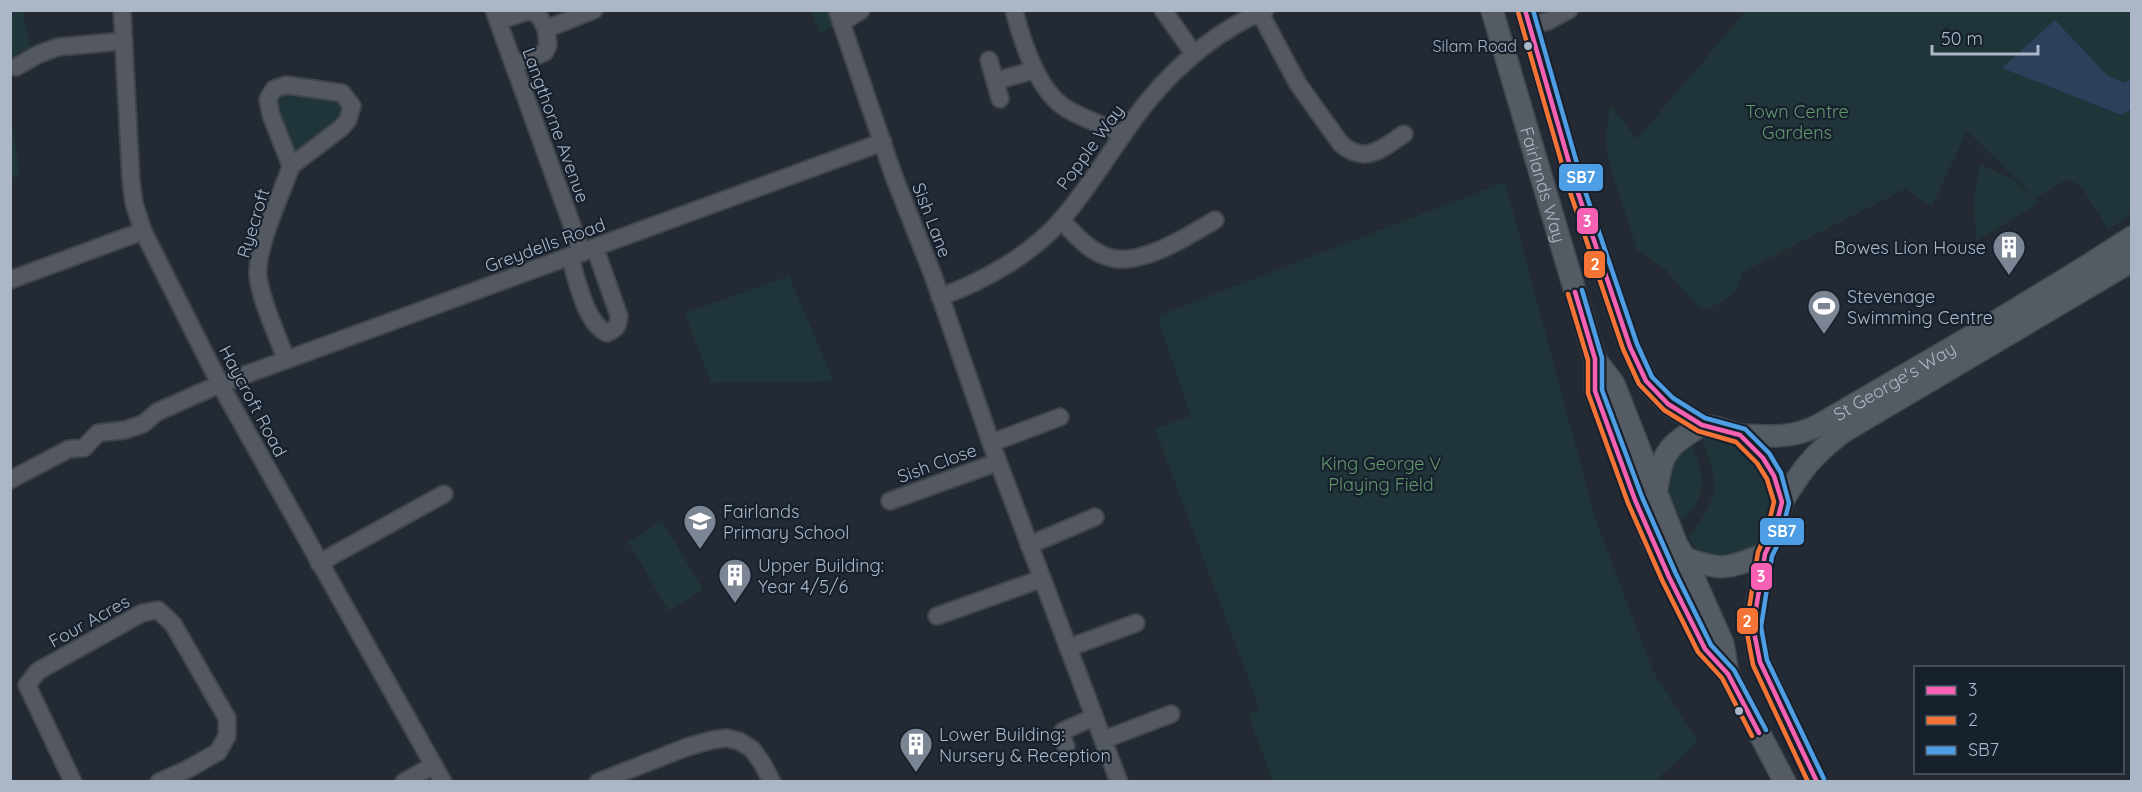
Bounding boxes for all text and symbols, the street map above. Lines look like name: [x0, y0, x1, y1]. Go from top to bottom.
scale bar: [1932, 18, 2038, 56]
text: 50 m: [1941, 27, 1983, 50]
place label: Silam Road: [1433, 36, 1517, 56]
marker: Silam Road: [1522, 40, 1534, 52]
street label: Langthorne Avenue: [517, 44, 595, 206]
street label: Popple Way: [1051, 100, 1129, 194]
park label: Town Centre Gardens: [1745, 100, 1849, 144]
street label: Fairlands Way: [1516, 124, 1571, 245]
line badge: SB7: [1558, 163, 1604, 192]
text: SB7: [1567, 167, 1596, 187]
street label: Sish Lane: [907, 179, 957, 261]
street label: Ryecroft: [232, 185, 274, 261]
line badge: 3: [1576, 207, 1599, 235]
text: 3: [1583, 211, 1591, 231]
street label: Greydells Road: [482, 213, 608, 277]
building icon: Bowes Lion House: [1991, 229, 2027, 276]
place label: Bowes Lion House: [1834, 236, 1986, 259]
line badge: 2: [1583, 250, 1606, 279]
text: 2: [1590, 254, 1600, 274]
place label: Stevenage Swimming Centre: [1847, 285, 1993, 329]
sports icon: Stevenage Swimming Centre: [1806, 288, 1842, 335]
street label: St George's Way: [1829, 336, 1960, 426]
street label: Haycroft Road: [214, 341, 292, 461]
street label: Sish Close: [894, 438, 980, 488]
park label: King George V Playing Field: [1321, 452, 1441, 496]
place label: Fairlands Primary School: [723, 500, 849, 544]
school or university icon: Fairlands Primary School: [682, 503, 718, 550]
line badge: SB7: [1759, 517, 1805, 546]
text: SB7: [1768, 521, 1797, 541]
place label: Upper Building: Year 4/5/6: [758, 554, 884, 598]
building icon: Upper Building: Year 4/5/6: [717, 557, 753, 604]
line badge: 3: [1750, 562, 1773, 591]
text: 3: [1757, 566, 1765, 586]
street label: Four Acres: [45, 589, 133, 653]
line badge: 2: [1736, 607, 1759, 635]
text: 2: [1742, 611, 1752, 631]
legend: [1914, 666, 2124, 774]
text: 3: [1968, 678, 1977, 701]
unlabelled marker: [1733, 705, 1745, 717]
text: 2: [1968, 708, 1978, 731]
place label: Lower Building: Nursery & Reception: [939, 723, 1111, 767]
building icon: Lower Building: Nursery & Reception: [898, 726, 934, 773]
text: SB7: [1968, 738, 1999, 761]

